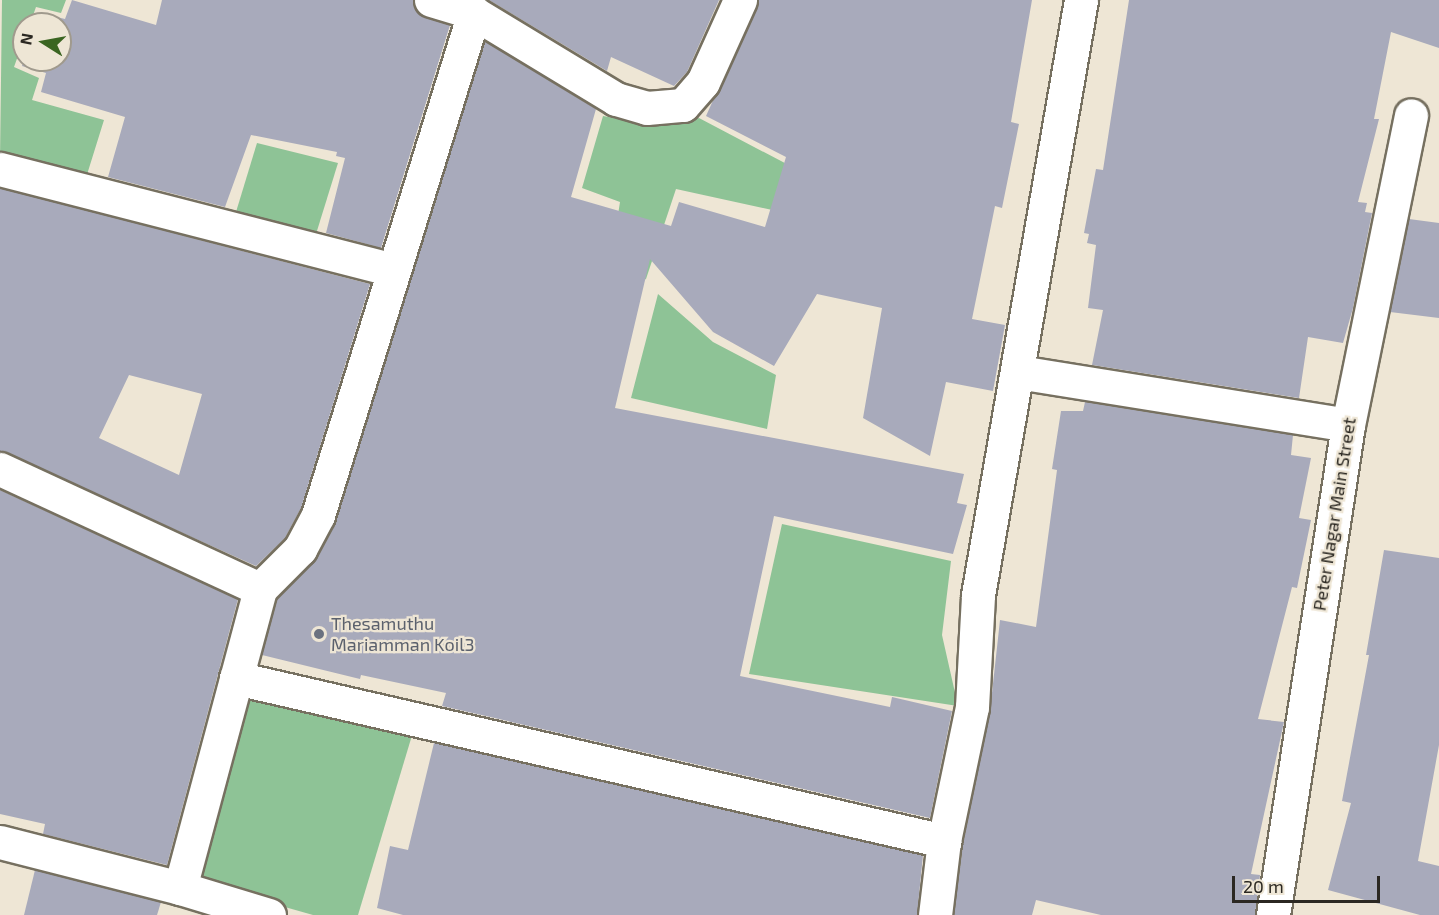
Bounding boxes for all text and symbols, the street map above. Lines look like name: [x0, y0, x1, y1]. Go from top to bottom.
north arrow: [12, 12, 72, 72]
text: N: [15, 31, 36, 46]
street label: Peter Nagar Main Street: [1308, 415, 1360, 613]
place label: Thesamuthu Mariamman Koil3: [331, 613, 475, 656]
marker: Thesamuthu Mariamman Koil3: [312, 627, 326, 641]
scale bar: [1235, 864, 1384, 902]
text: 20 m: [1243, 875, 1284, 897]

